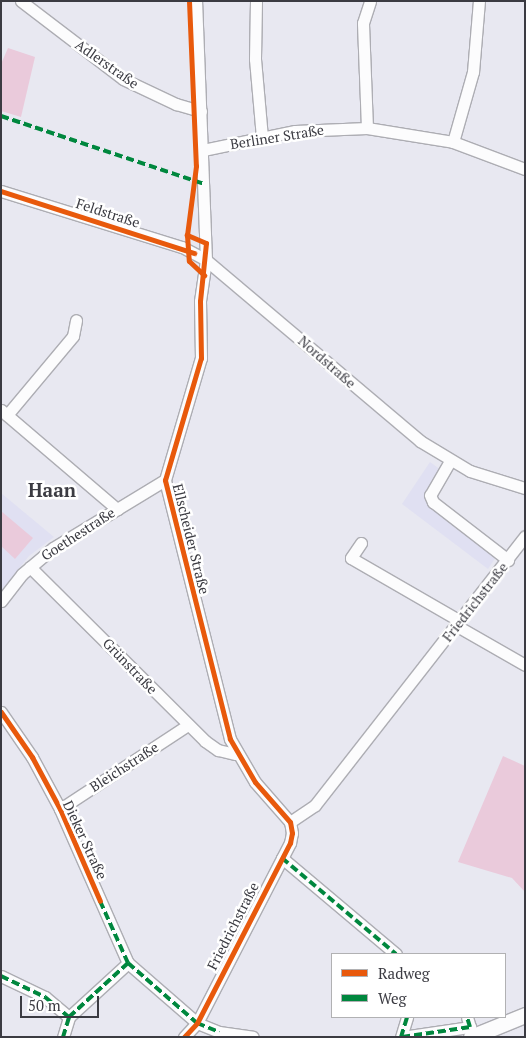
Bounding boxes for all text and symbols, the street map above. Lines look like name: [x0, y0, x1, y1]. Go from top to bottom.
street label: Adlerstraße: [72, 36, 142, 92]
street label: Berliner Straße: [229, 121, 325, 153]
street label: Feldstraße: [74, 195, 142, 231]
street label: Nordstraße: [295, 332, 359, 392]
district label: Haan: [28, 479, 76, 501]
street label: Ellscheider Straße: [169, 482, 213, 596]
street label: Goethestraße: [38, 504, 118, 564]
street label: Friedrichstraße: [439, 559, 511, 645]
street label: Grünstraße: [99, 635, 161, 697]
street label: Bleichstraße: [87, 739, 161, 795]
street label: Dieker Straße: [59, 798, 111, 882]
street label: Friedrichstraße: [204, 879, 262, 973]
legend: [331, 953, 506, 1018]
text: Radweg: [378, 963, 430, 983]
scale bar: [22, 986, 101, 1018]
text: Weg: [378, 988, 406, 1008]
text: 50 m: [28, 995, 61, 1015]

